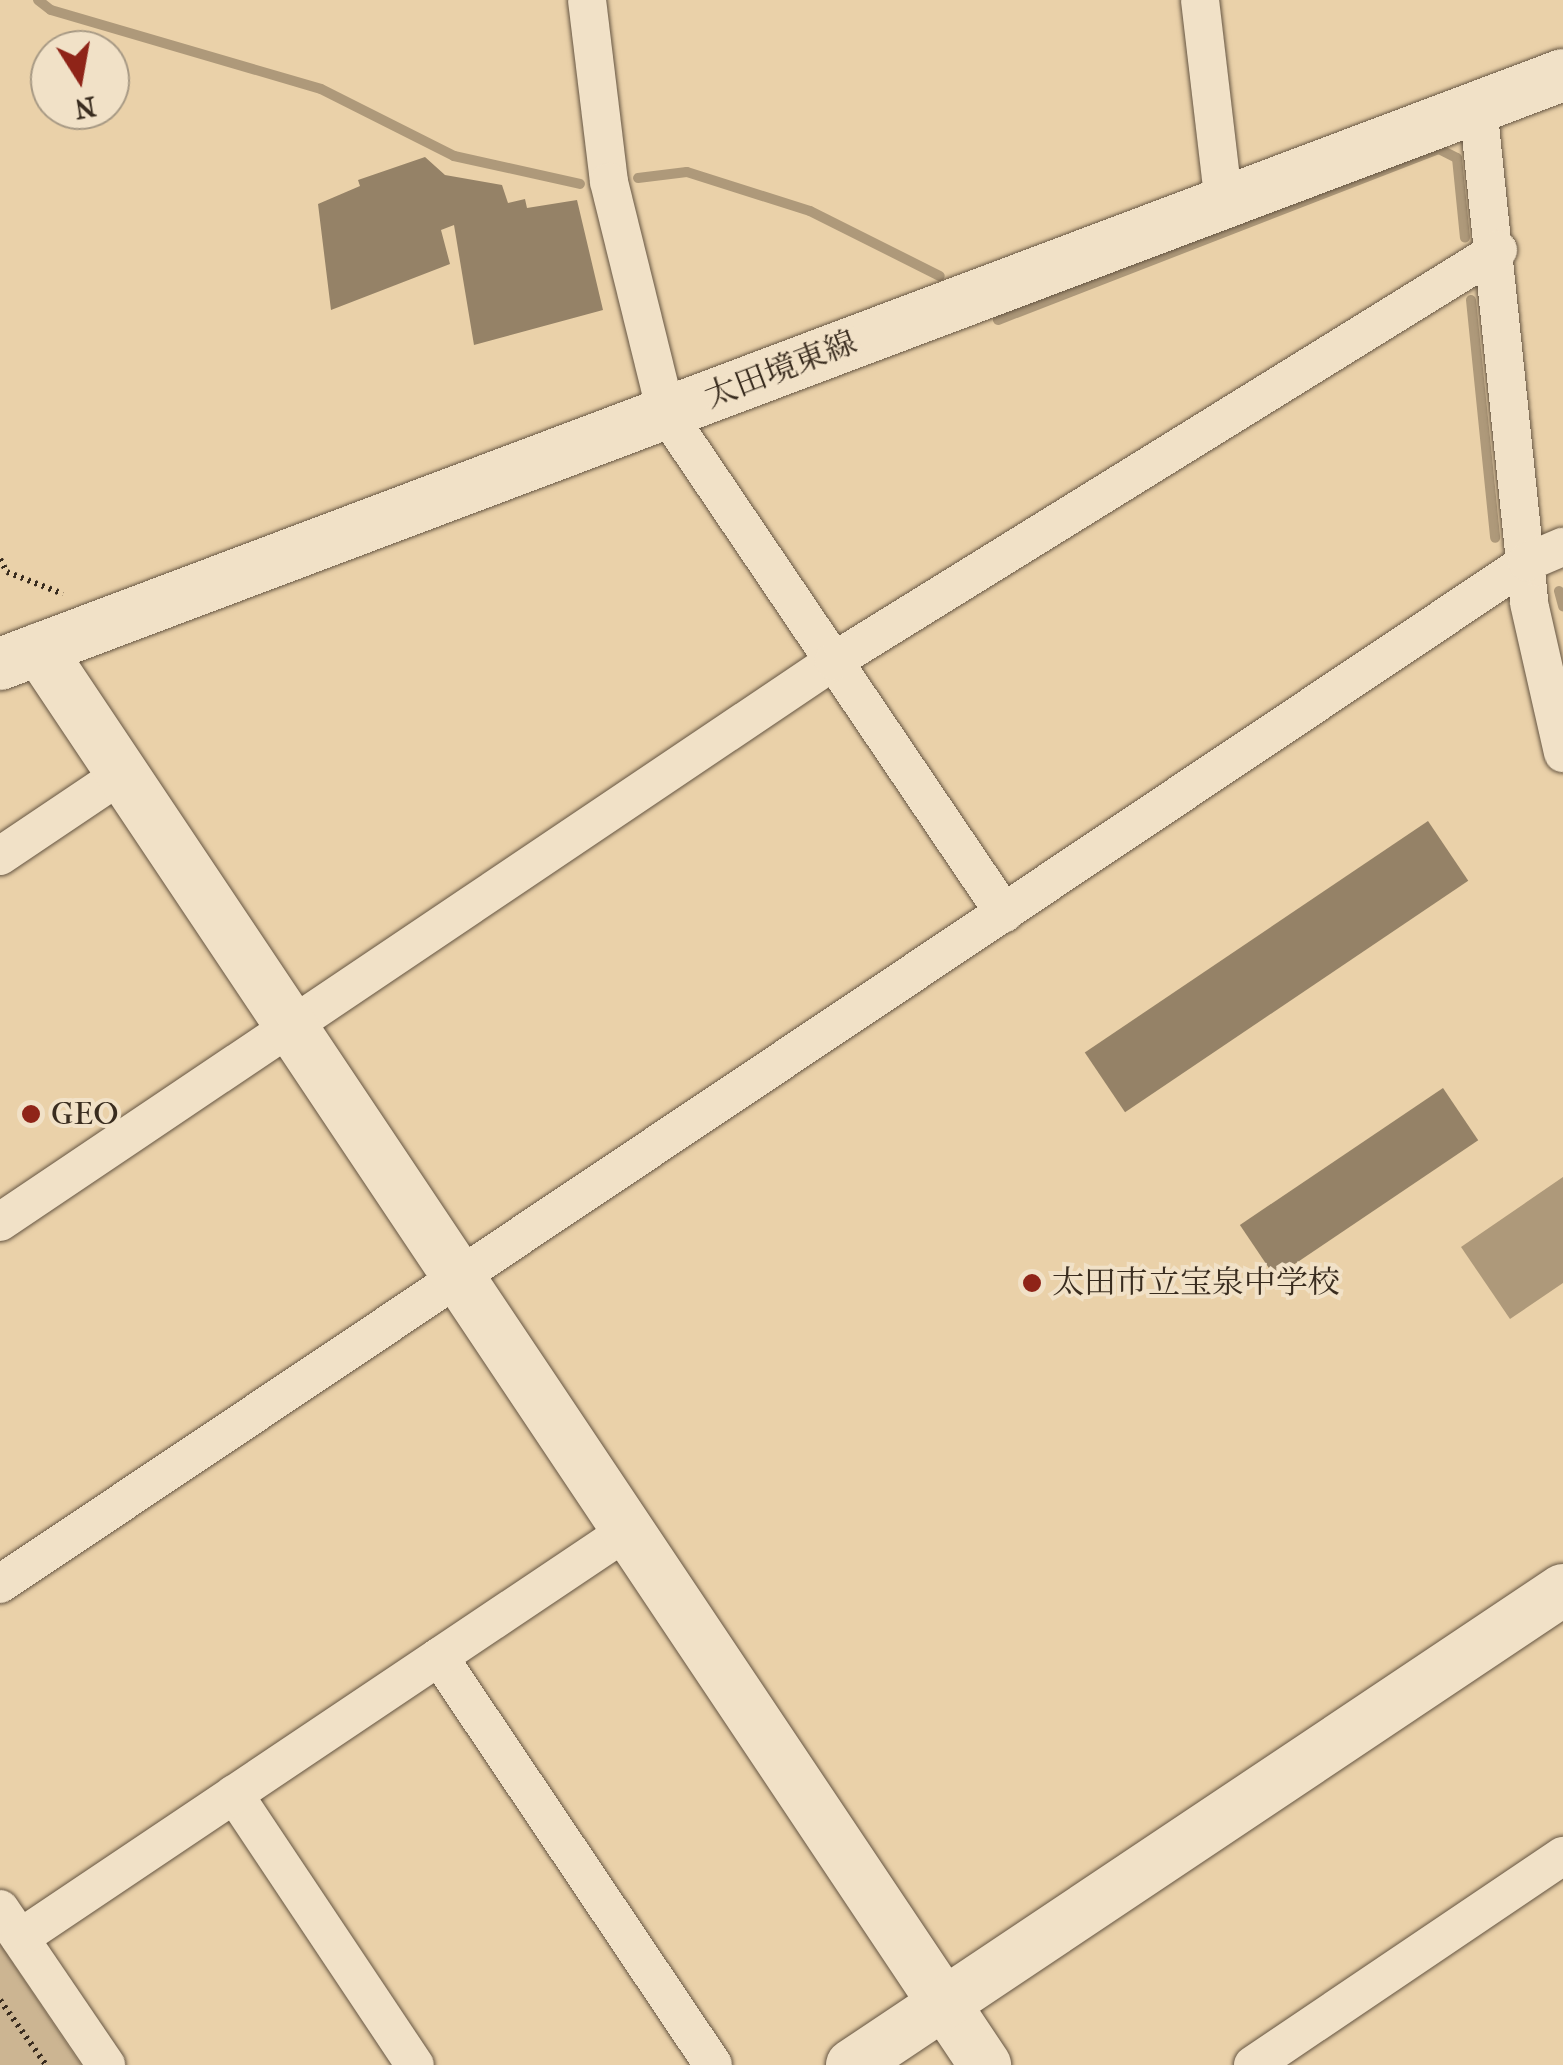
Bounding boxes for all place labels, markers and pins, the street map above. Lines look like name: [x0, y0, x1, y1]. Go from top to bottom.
place label: GEO: [51, 1095, 119, 1133]
marker: GEO: [20, 1103, 42, 1125]
place label: 太田市立宝泉中学校: [1052, 1264, 1340, 1302]
marker: 太田市立宝泉中学校: [1021, 1272, 1043, 1294]

